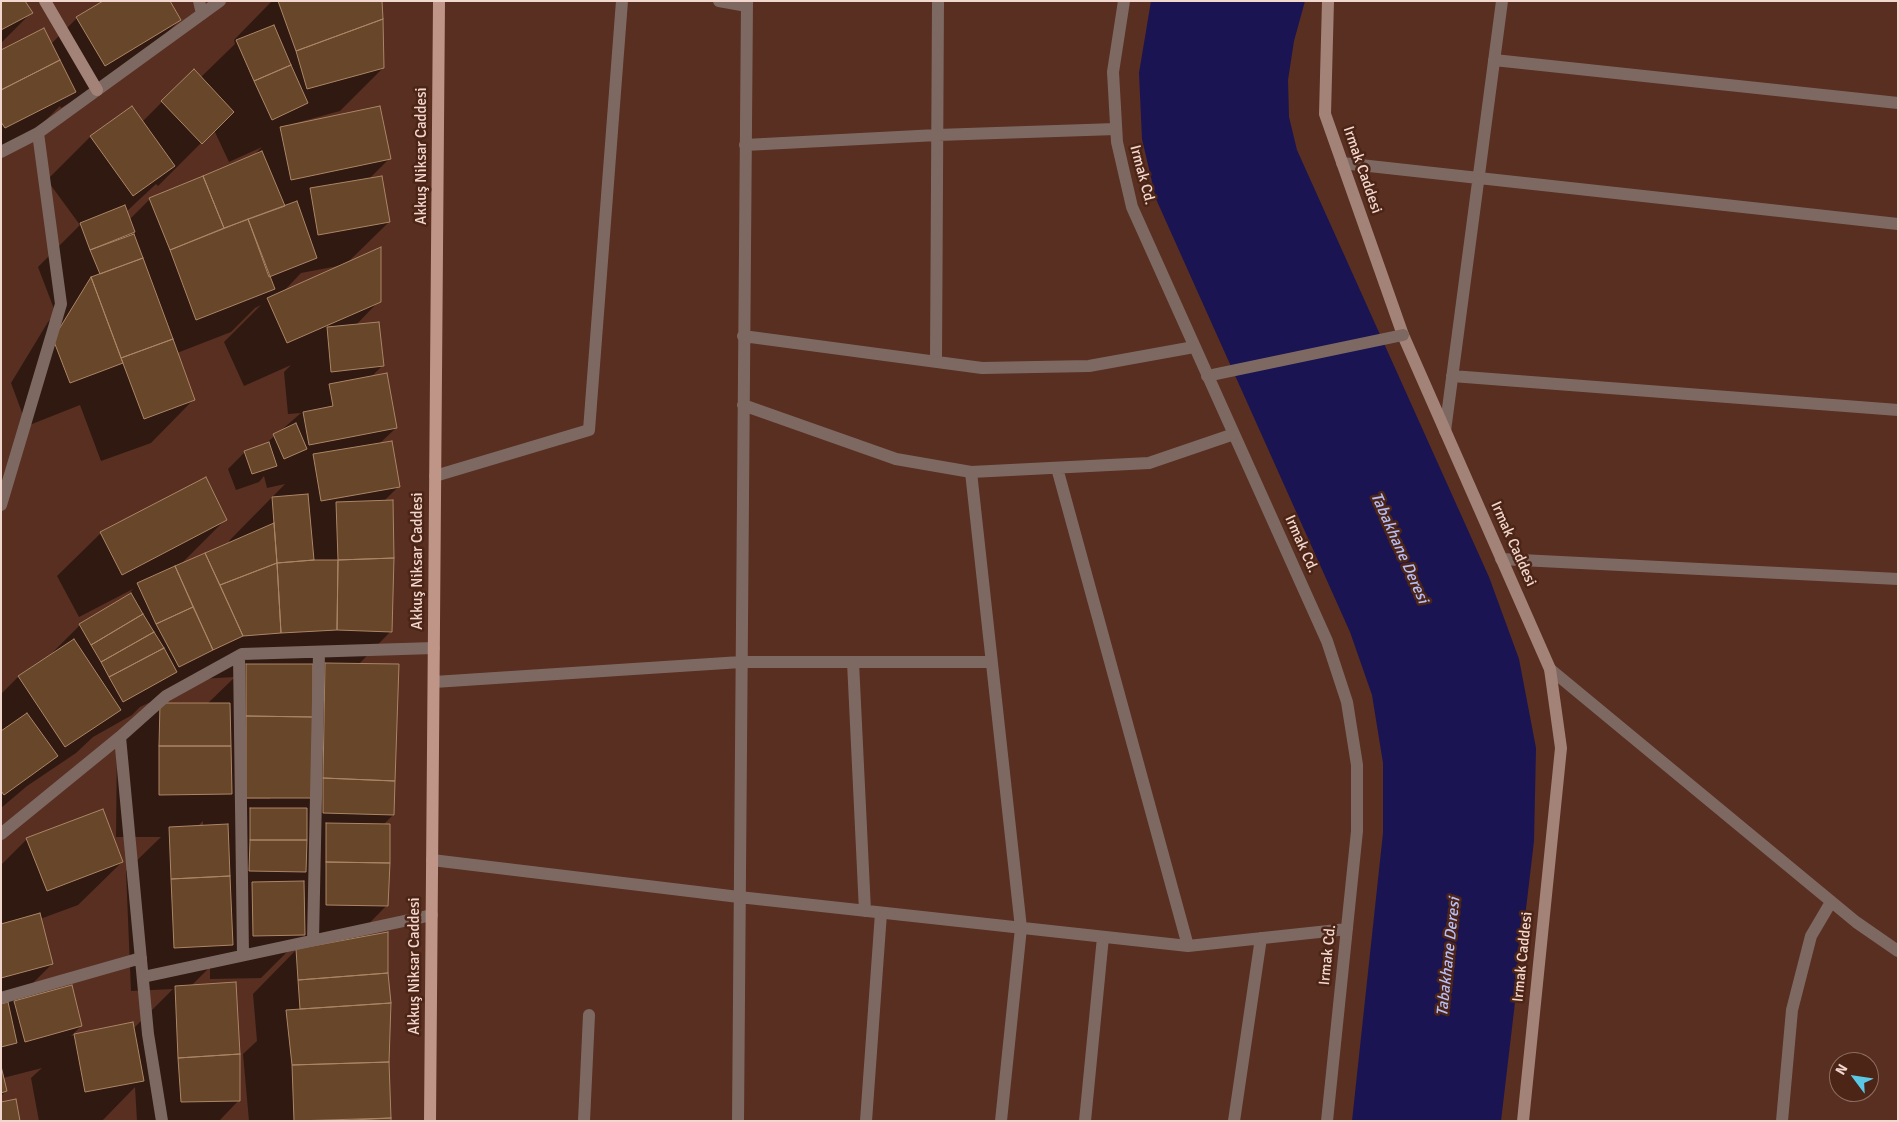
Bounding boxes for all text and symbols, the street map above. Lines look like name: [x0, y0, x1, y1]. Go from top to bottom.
street label: Akkuş Niksar Caddesi: [413, 87, 431, 225]
street label: Irmak Caddesi: [1339, 124, 1385, 216]
street label: Irmak Cd.: [1125, 143, 1159, 207]
water label: Tabakhane Deresi: [1366, 489, 1432, 607]
street label: Akkuş Niksar Caddesi: [409, 492, 427, 630]
street label: Irmak Caddesi: [1486, 499, 1540, 589]
street label: Irmak Cd.: [1280, 512, 1322, 576]
water label: Tabakhane Deresi: [1433, 896, 1465, 1018]
street label: Akkuş Niksar Caddesi: [406, 897, 424, 1035]
street label: Irmak Caddesi: [1509, 911, 1537, 1003]
street label: Irmak Cd.: [1316, 924, 1340, 986]
north arrow: [1829, 1052, 1879, 1102]
text: N: [1832, 1061, 1851, 1078]

